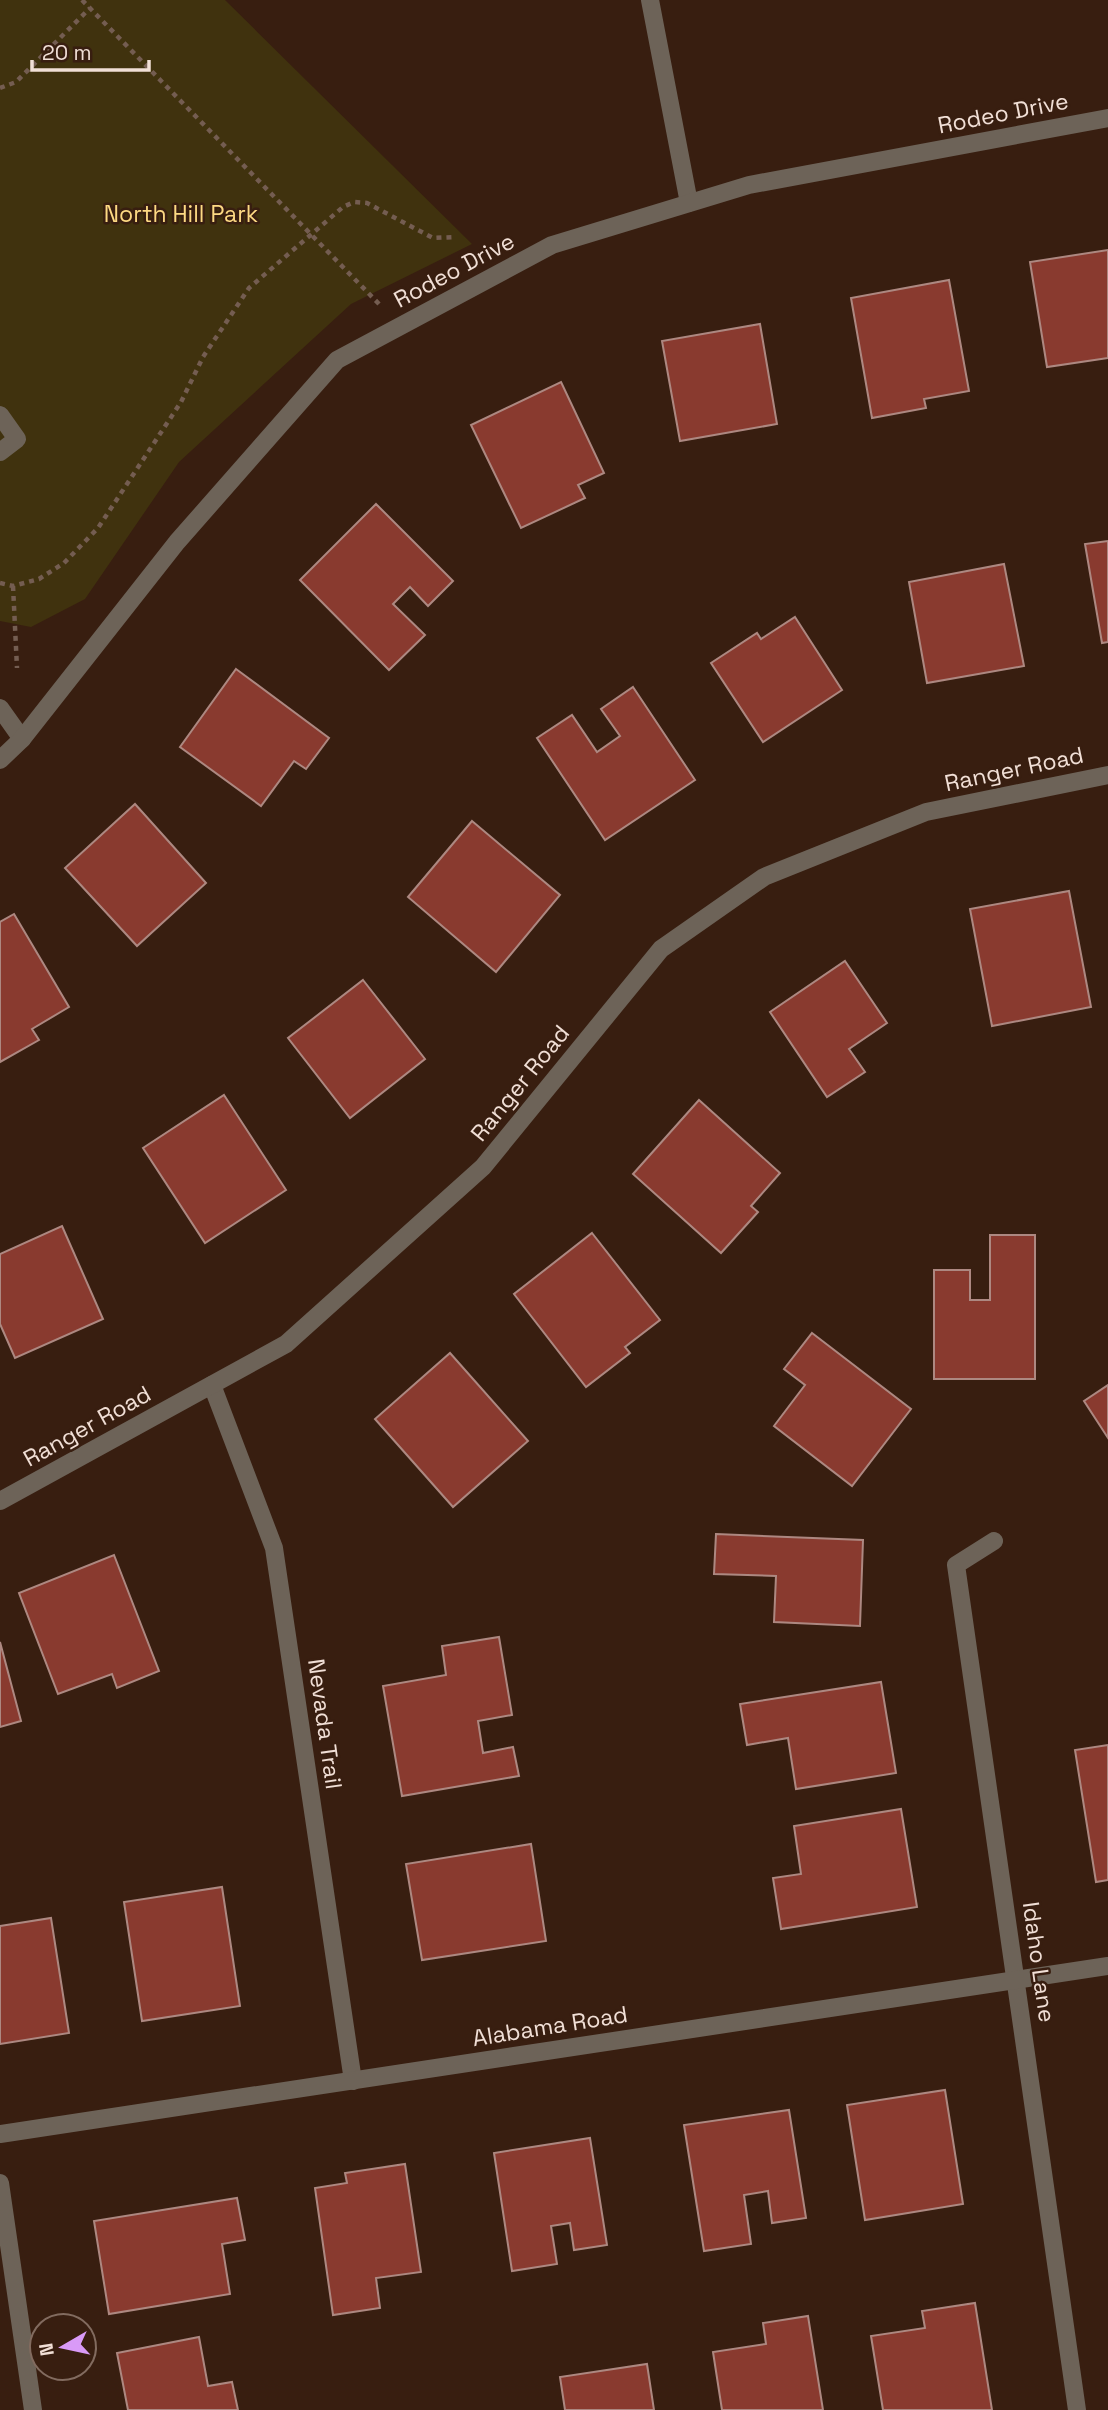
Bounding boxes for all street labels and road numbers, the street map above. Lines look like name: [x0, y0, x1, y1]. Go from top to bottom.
street label: Rodeo Drive: [935, 86, 1071, 140]
street label: Rodeo Drive: [389, 226, 519, 314]
street label: Ranger Road: [942, 740, 1086, 798]
street label: Ranger Road: [464, 1019, 576, 1147]
street label: Ranger Road: [18, 1379, 156, 1473]
street label: Nevada Trail: [301, 1657, 349, 1791]
street label: Idaho Lane: [1016, 1900, 1062, 2024]
street label: Alabama Road: [470, 1999, 630, 2053]

